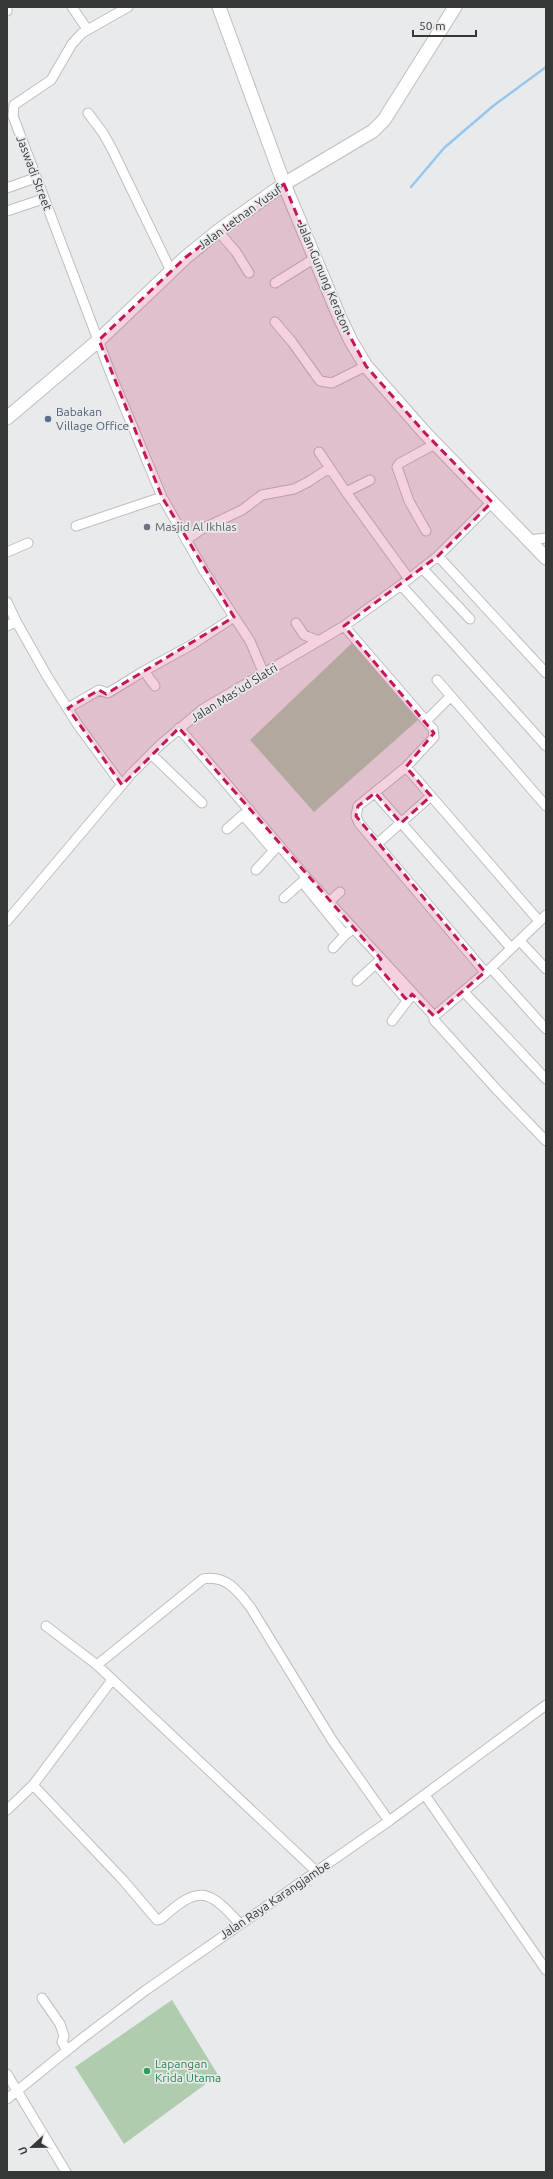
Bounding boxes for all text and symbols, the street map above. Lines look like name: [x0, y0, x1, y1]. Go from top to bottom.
scale bar: [413, 12, 476, 38]
text: 50 m: [419, 19, 446, 32]
street label: Jaswadi Street: [14, 134, 55, 212]
street label: Jalan Letnan Yusuf: [195, 181, 285, 252]
street label: Jalan Gunung Keraton: [295, 219, 354, 334]
place label: Babakan Village Office: [56, 405, 129, 432]
marker: Babakan Village Office: [43, 414, 53, 424]
place label: Masjid Al Ikhlas: [155, 520, 237, 533]
marker: Masjid Al Ikhlas: [142, 522, 152, 532]
street label: Jalan Mas'ud Slatri: [188, 661, 280, 725]
street label: Jalan Raya Karangjambe: [217, 1858, 332, 1941]
place label: Lapangan Krida Utama: [155, 2057, 221, 2084]
marker: Lapangan Krida Utama: [142, 2066, 152, 2076]
north arrow: [12, 2127, 52, 2167]
text: U: [16, 2145, 30, 2157]

